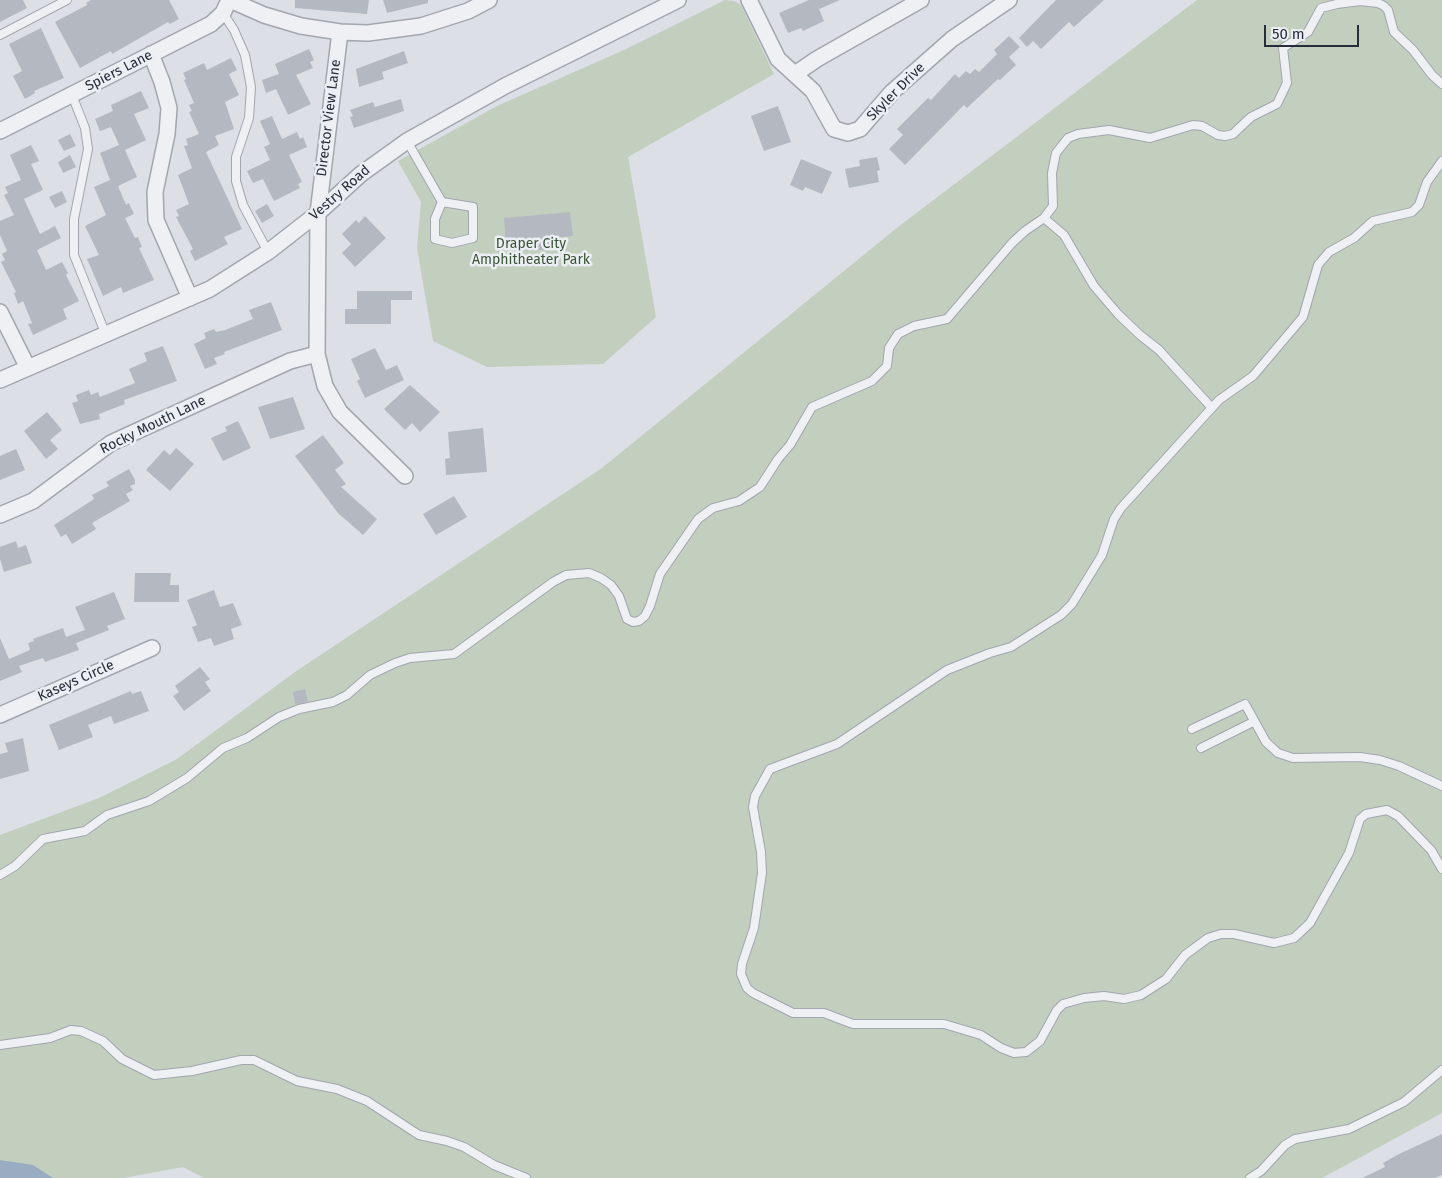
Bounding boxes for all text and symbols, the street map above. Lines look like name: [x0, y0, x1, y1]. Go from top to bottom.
scale bar: [1267, 15, 1362, 47]
text: 50 m: [1272, 25, 1305, 43]
street label: Spiers Lane: [83, 47, 155, 95]
street label: Director View Lane: [313, 59, 345, 177]
street label: Skyler Drive: [863, 59, 929, 125]
street label: Vestry Road: [306, 162, 374, 224]
park label: Draper City Amphitheater Park: [472, 236, 590, 268]
street label: Rocky Mouth Lane: [97, 392, 209, 458]
street label: Kaseys Circle: [35, 657, 117, 705]

